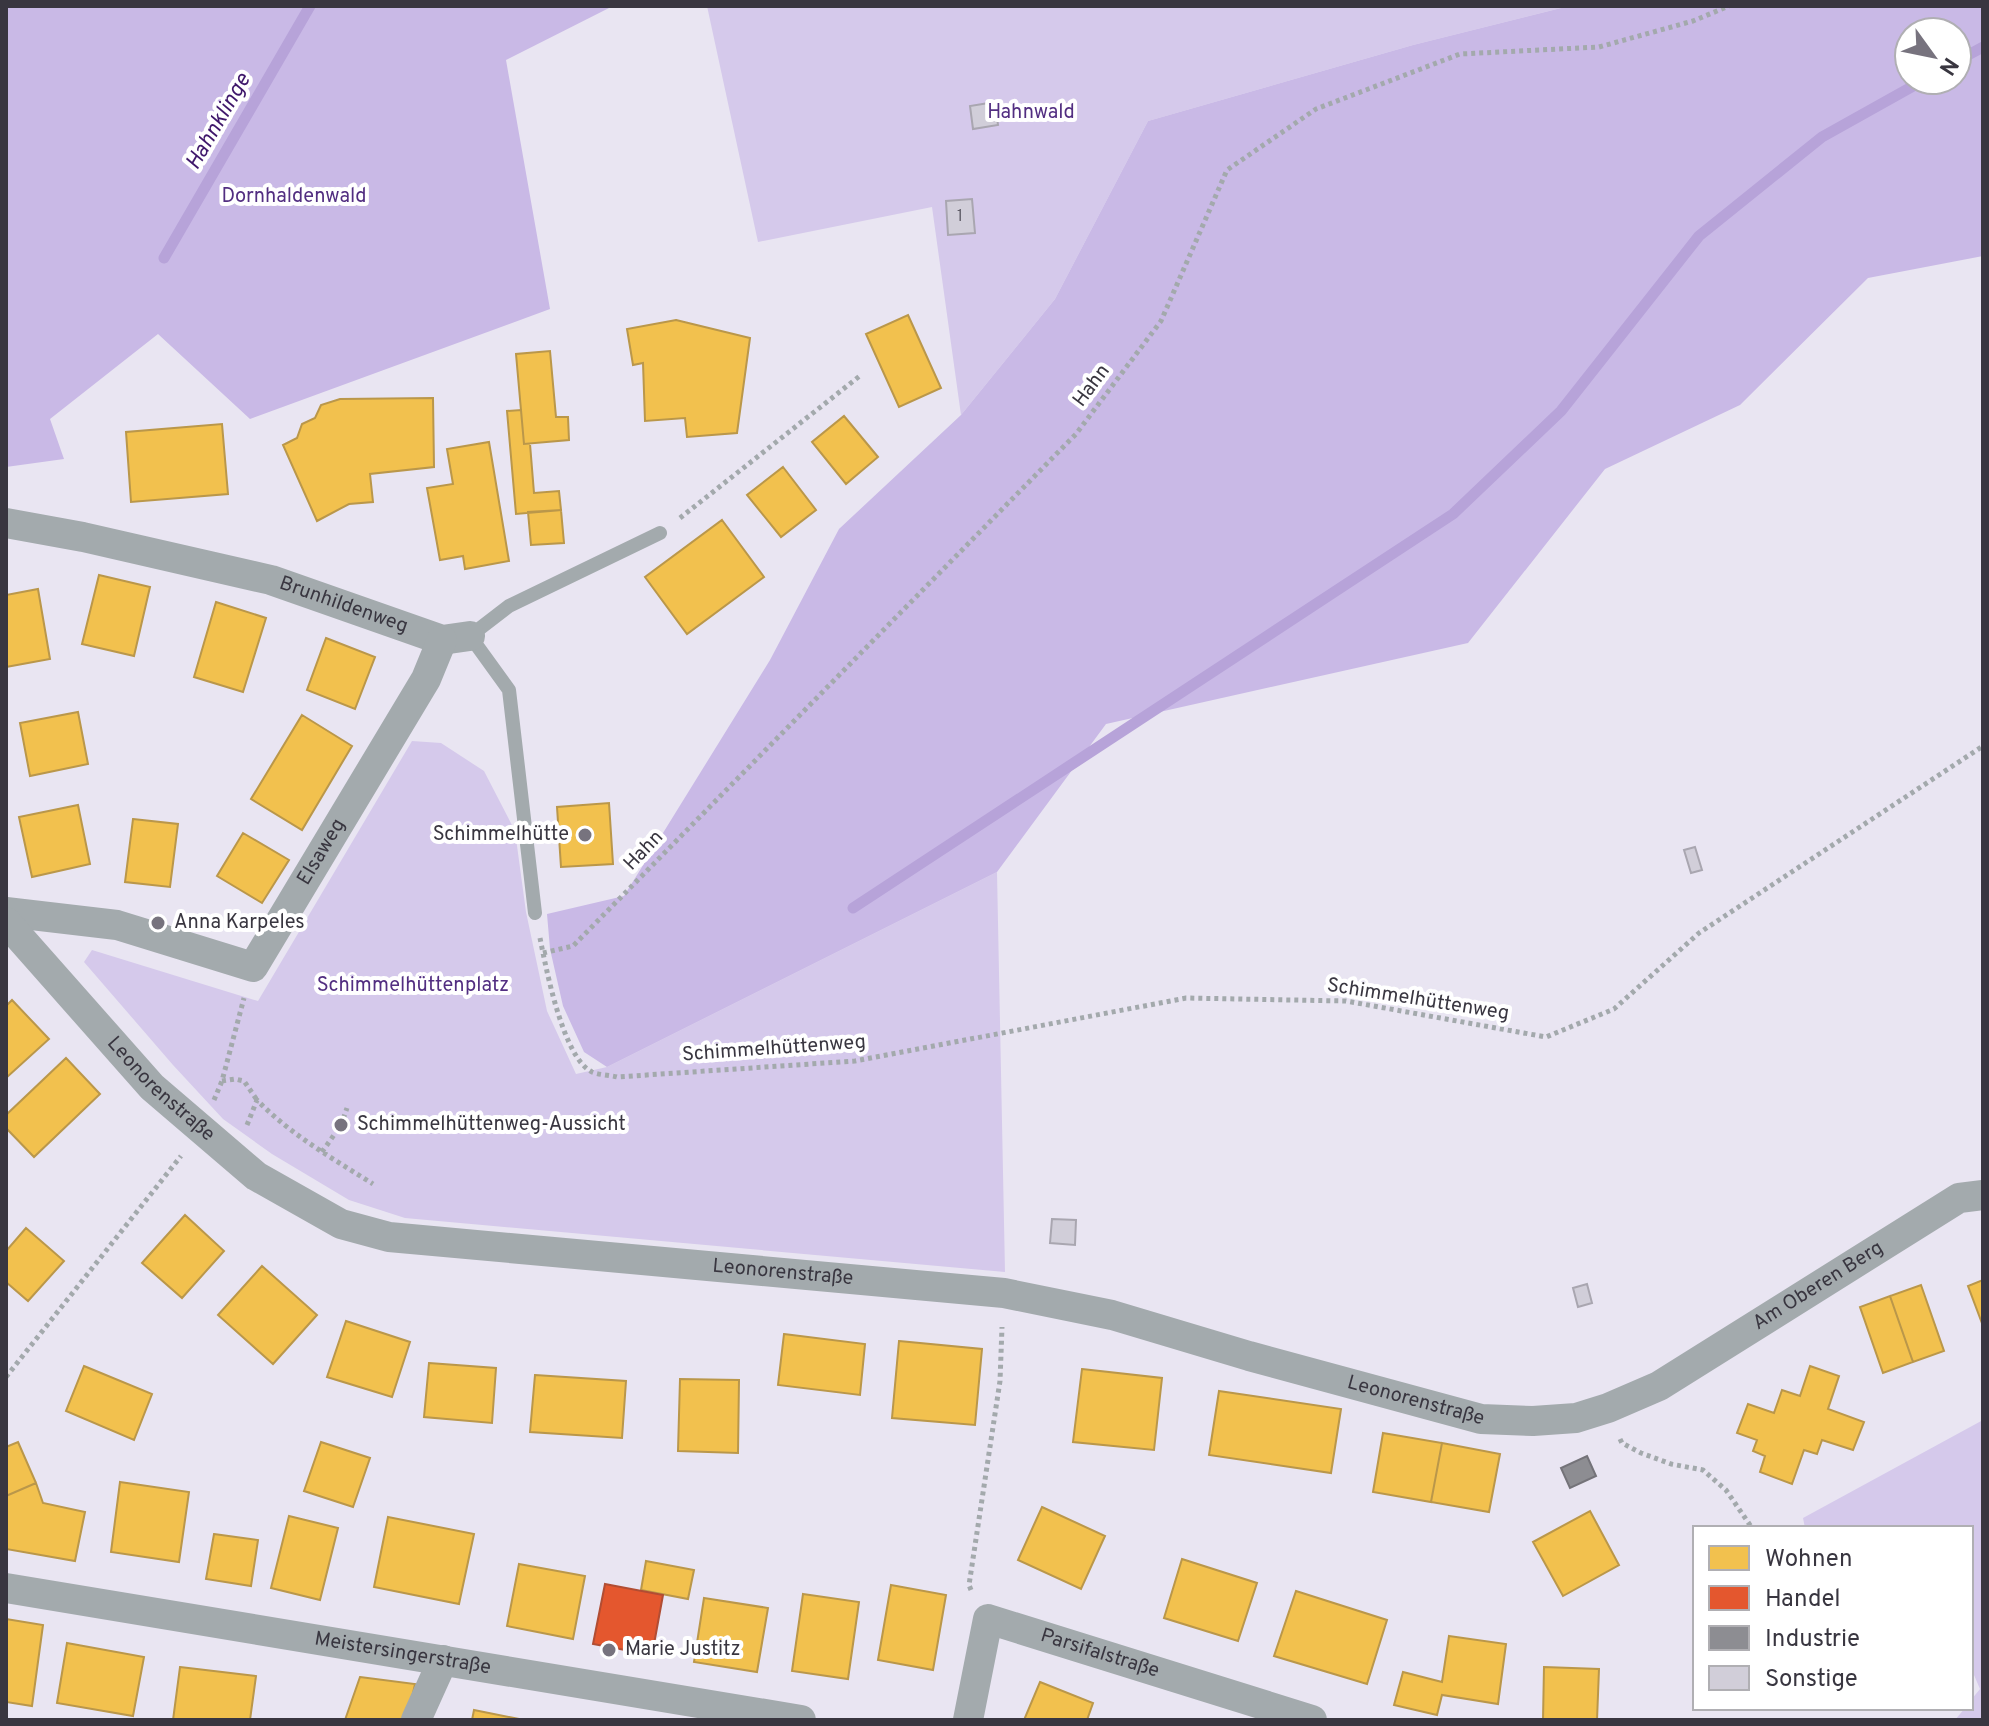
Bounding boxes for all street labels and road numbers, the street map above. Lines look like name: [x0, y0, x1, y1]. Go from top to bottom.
street label: Hahn: [1068, 360, 1116, 412]
street label: Brunhildenweg: [276, 571, 411, 640]
street label: Elsaweg: [292, 814, 352, 890]
street label: Hahn: [618, 825, 670, 877]
street label: Schimmelhüttenweg: [1325, 973, 1511, 1027]
street label: Schimmelhüttenweg: [681, 1030, 867, 1068]
street label: Leonorenstraße: [101, 1031, 220, 1148]
street label: Am Oberen Berg: [1748, 1235, 1889, 1337]
street label: Leonorenstraße: [711, 1254, 854, 1292]
street label: Leonorenstraße: [1344, 1370, 1487, 1432]
street label: Parsifalstraße: [1037, 1623, 1162, 1685]
street label: Meistersingerstraße: [312, 1626, 493, 1681]

